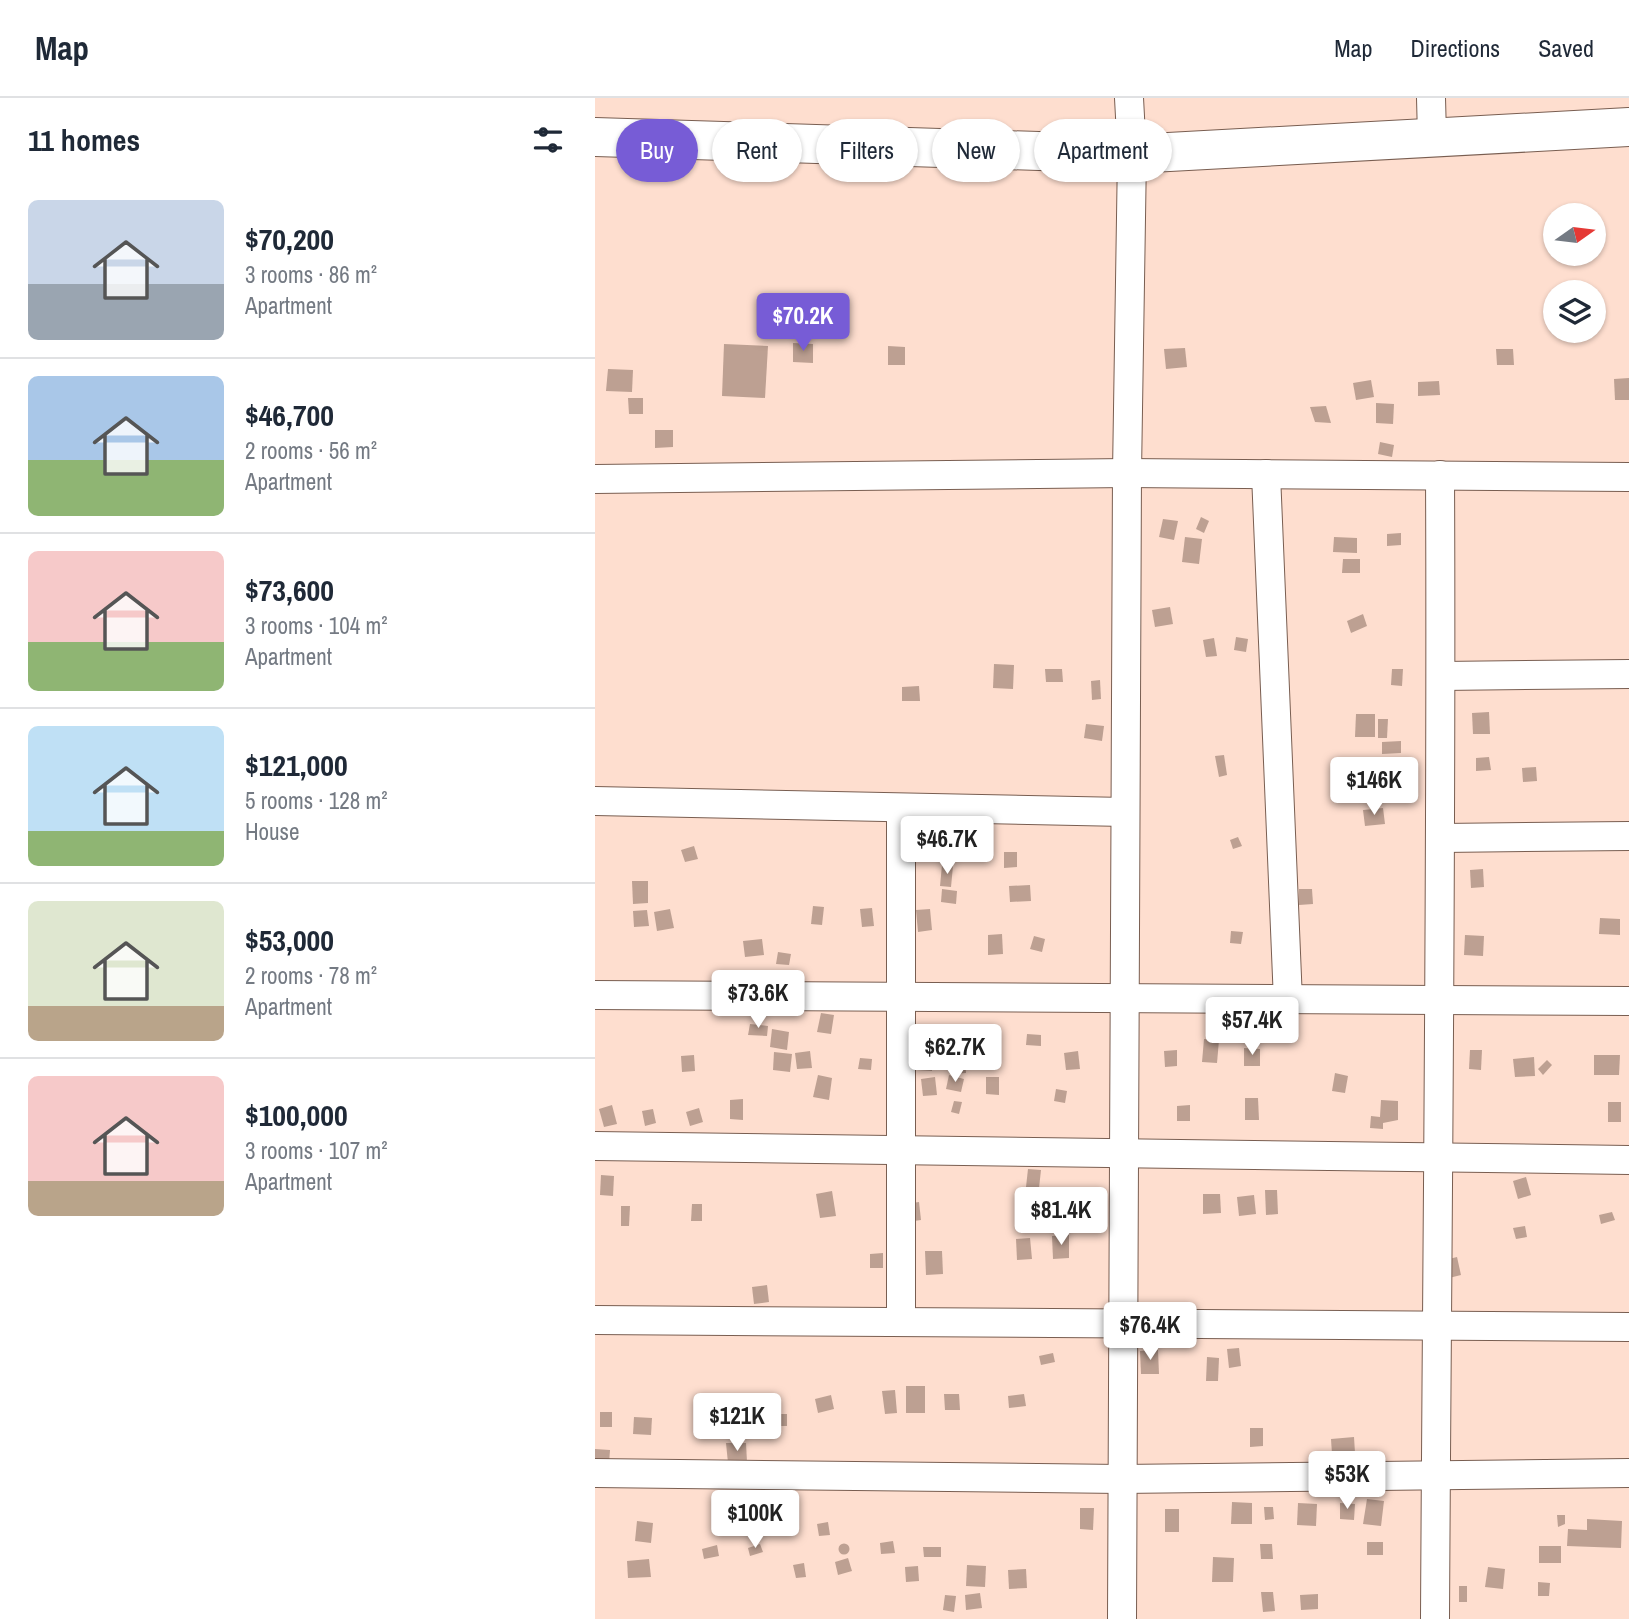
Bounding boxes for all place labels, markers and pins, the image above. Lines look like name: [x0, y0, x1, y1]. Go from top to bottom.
pin: $70.2K: [746, 294, 860, 353]
pin: $146K: [1325, 758, 1423, 817]
pin: $46.7K: [890, 816, 1004, 876]
pin: $73.6K: [701, 970, 815, 1030]
pin: $57.4K: [1195, 998, 1309, 1057]
pin: $62.7K: [898, 1024, 1012, 1084]
pin: $81.4K: [1004, 1188, 1118, 1247]
pin: $76.4K: [1093, 1302, 1207, 1362]
pin: $121K: [688, 1394, 786, 1453]
pin: $53K: [1306, 1452, 1388, 1511]
pin: $100K: [706, 1490, 804, 1550]

